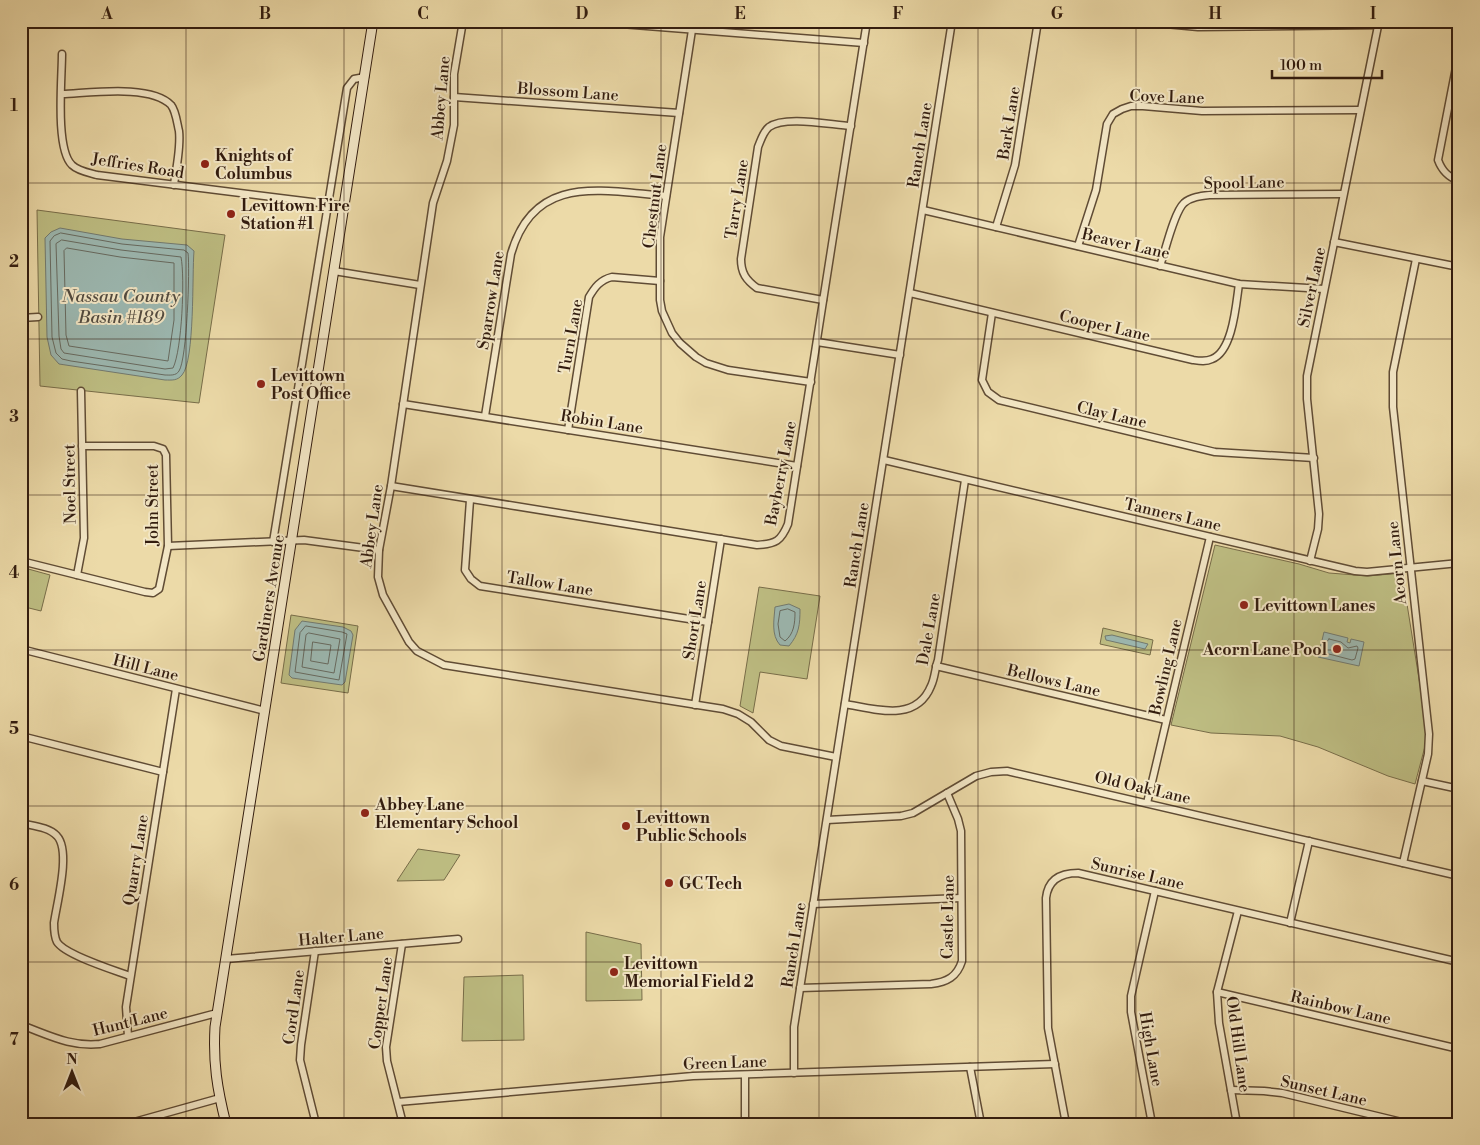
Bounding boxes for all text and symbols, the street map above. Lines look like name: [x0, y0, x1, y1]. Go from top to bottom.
text: A: [100, 4, 113, 24]
text: B: [259, 4, 271, 24]
text: C: [417, 4, 429, 24]
text: D: [576, 4, 589, 24]
text: E: [734, 4, 746, 24]
text: F: [892, 4, 904, 24]
text: G: [1051, 4, 1064, 24]
text: H: [1208, 4, 1222, 24]
text: I: [1370, 4, 1376, 24]
scale bar: [1272, 48, 1382, 80]
street label: Abbey Lane: [427, 55, 455, 142]
text: 100 m: [1280, 56, 1322, 75]
street label: Blossom Lane: [516, 78, 619, 106]
street label: Bark Lane: [993, 85, 1025, 162]
street label: Cove Lane: [1129, 86, 1205, 108]
text: 1: [10, 96, 18, 116]
street label: Ranch Lane: [903, 101, 937, 189]
street label: Chestnut Lane: [639, 143, 671, 250]
place label: Knights of Columbus: [215, 146, 294, 184]
street label: Jeffries Road: [89, 149, 185, 183]
marker: Knights of Columbus: [199, 158, 211, 170]
street label: Tarry Lane: [721, 158, 753, 240]
street label: Spool Lane: [1203, 172, 1285, 194]
place label: Levittown Fire Station #1: [241, 196, 350, 234]
marker: Levittown Fire Station #1: [225, 208, 237, 220]
street label: Beaver Lane: [1079, 224, 1172, 264]
street label: Silver Lane: [1294, 245, 1330, 329]
street label: Sparrow Lane: [473, 249, 509, 351]
text: 2: [9, 252, 19, 272]
water label: Nassau County Basin #189: [61, 285, 181, 329]
street label: Turn Lane: [555, 297, 587, 375]
street label: Cooper Lane: [1057, 306, 1152, 346]
place label: Levittown Post Office: [271, 366, 351, 404]
marker: Levittown Post Office: [255, 378, 267, 390]
street label: Clay Lane: [1075, 397, 1149, 433]
street label: Robin Lane: [559, 406, 645, 438]
text: 3: [9, 407, 19, 427]
street label: Bayberry Lane: [761, 419, 801, 528]
street label: Noel Street: [59, 443, 81, 524]
street label: John Street: [143, 464, 163, 547]
street label: Abbey Lane: [356, 483, 388, 570]
street label: Tanners Lane: [1122, 494, 1223, 536]
street label: Ranch Lane: [840, 501, 874, 589]
street label: Acorn Lane: [1383, 520, 1411, 607]
street label: Gardiners Avenue: [249, 533, 289, 663]
text: 4: [9, 563, 20, 583]
street label: Tallow Lane: [505, 567, 594, 601]
street label: Short Lane: [679, 579, 711, 661]
street label: Dale Lane: [913, 592, 945, 667]
place label: Levittown Lanes: [1254, 596, 1375, 616]
marker: Levittown Lanes: [1238, 599, 1250, 611]
street label: Bowling Lane: [1145, 617, 1187, 718]
place label: Acorn Lane Pool: [1202, 640, 1328, 660]
marker: Acorn Lane Pool: [1331, 643, 1343, 655]
street label: Hill Lane: [111, 650, 181, 686]
street label: Bellows Lane: [1004, 660, 1102, 701]
text: 5: [9, 719, 19, 739]
street label: Old Oak Lane: [1093, 767, 1193, 809]
place label: Abbey Lane Elementary School: [374, 795, 519, 833]
marker: Abbey Lane Elementary School: [359, 807, 371, 819]
place label: Levittown Public Schools: [636, 808, 747, 846]
street label: Quarry Lane: [119, 813, 153, 907]
marker: Levittown Public Schools: [620, 820, 632, 832]
street label: Sunrise Lane: [1089, 854, 1186, 894]
place label: GC Tech: [679, 874, 742, 894]
text: 6: [9, 875, 19, 895]
street label: Castle Lane: [937, 875, 959, 959]
marker: GC Tech: [663, 877, 675, 889]
street label: Ranch Lane: [777, 901, 811, 989]
street label: Halter Lane: [297, 923, 385, 951]
place label: Levittown Memorial Field 2: [624, 954, 754, 992]
street label: Copper Lane: [365, 956, 397, 1051]
marker: Levittown Memorial Field 2: [608, 966, 620, 978]
street label: Cord Lane: [279, 968, 309, 1046]
street label: Rainbow Lane: [1288, 987, 1393, 1029]
street label: Old Hill Lane: [1221, 995, 1255, 1093]
street label: Hunt Lane: [91, 1003, 170, 1041]
street label: High Lane: [1135, 1010, 1167, 1088]
text: 7: [9, 1030, 19, 1050]
north arrow: [48, 1048, 98, 1098]
text: N: [66, 1051, 78, 1069]
street label: Green Lane: [683, 1052, 767, 1074]
street label: Sunset Lane: [1279, 1071, 1369, 1111]

